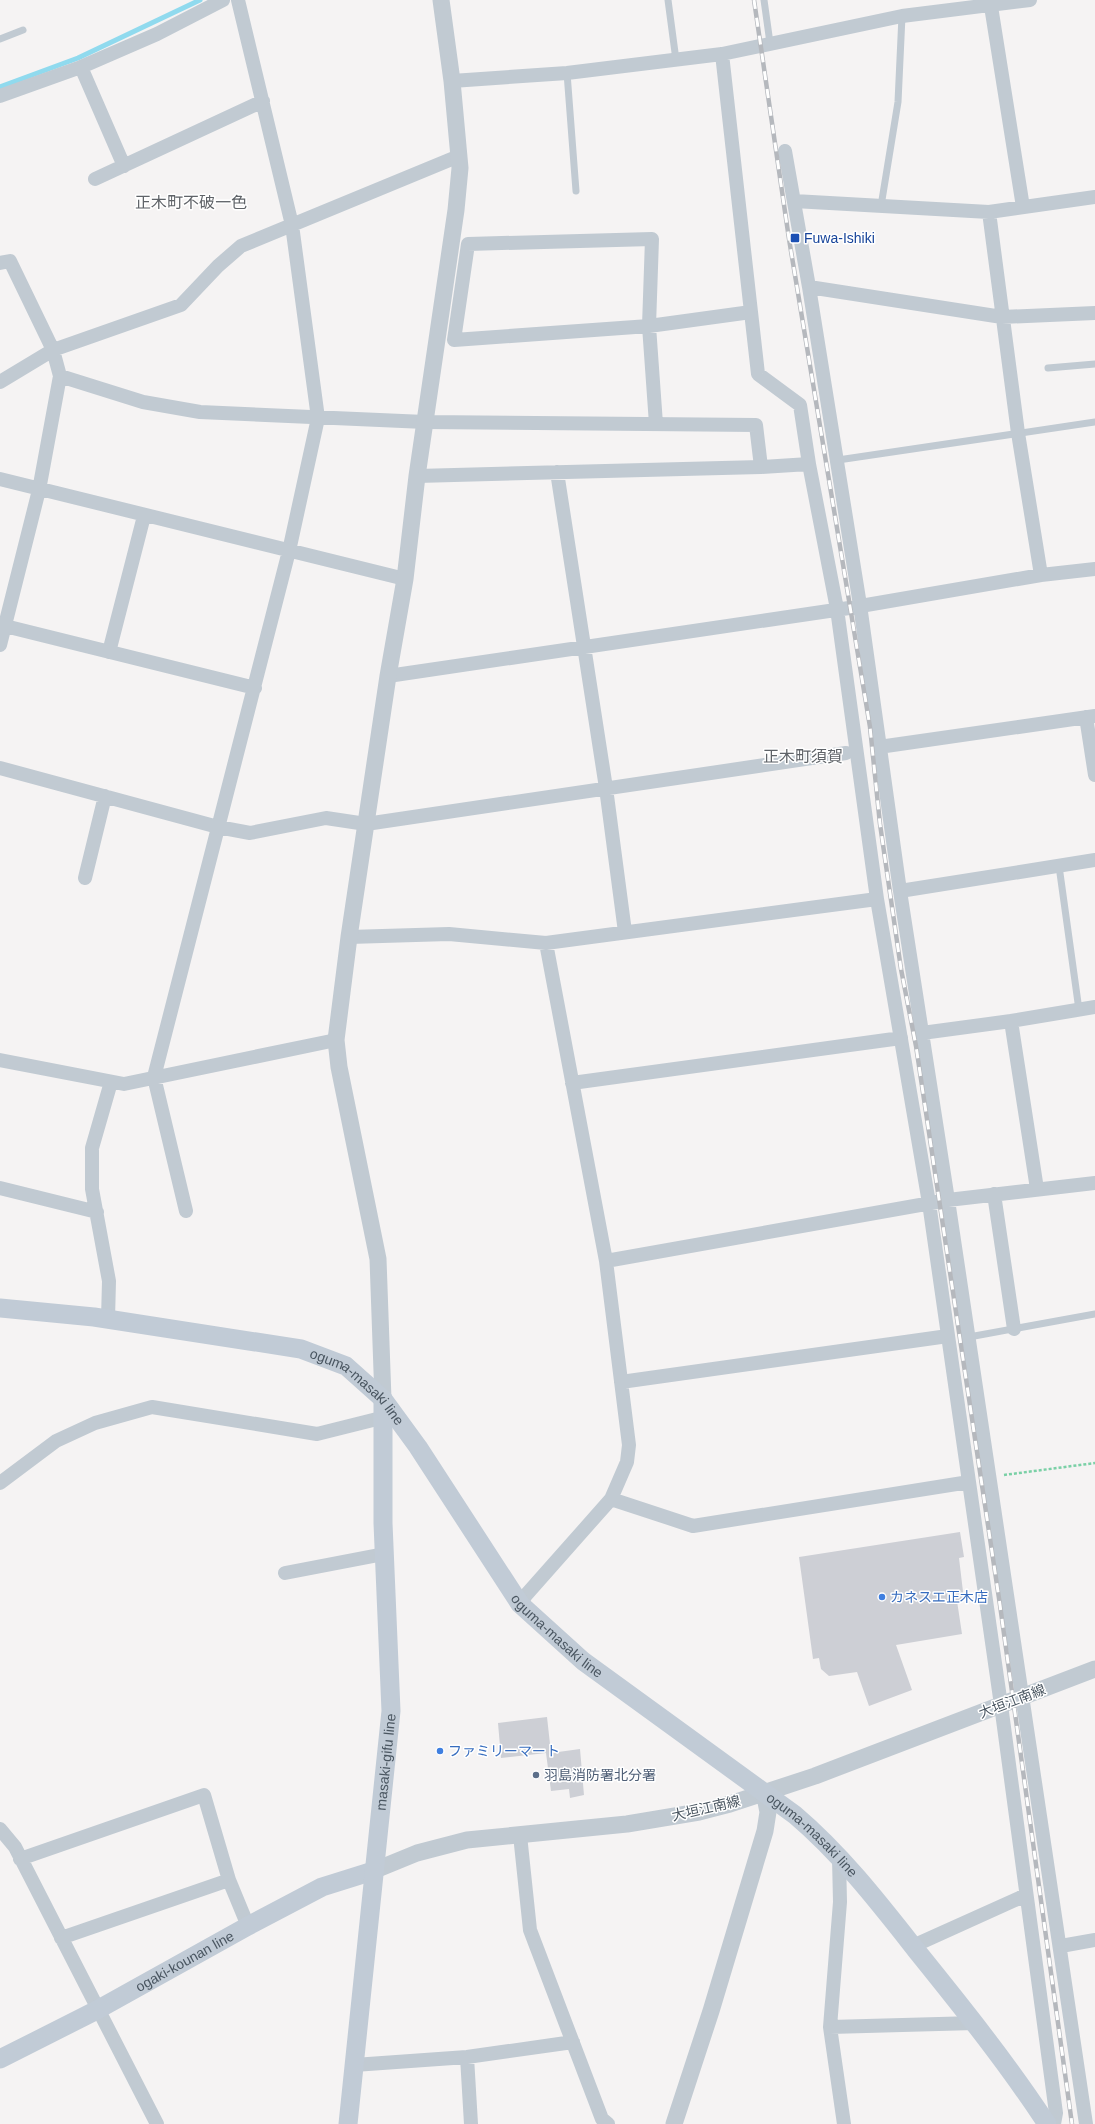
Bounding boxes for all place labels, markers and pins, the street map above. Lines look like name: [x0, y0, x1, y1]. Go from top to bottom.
place label: Fuwa-Ishiki: [804, 230, 875, 246]
marker: Fuwa-Ishiki: [789, 232, 801, 244]
place label: カネスエ正木店: [890, 1589, 988, 1605]
marker: カネスエ正木店: [877, 1592, 887, 1602]
place label: ファミリーマート: [448, 1743, 560, 1759]
marker: ファミリーマート: [435, 1746, 445, 1756]
place label: 羽島消防署北分署: [544, 1767, 656, 1783]
marker: 羽島消防署北分署: [531, 1770, 541, 1780]

